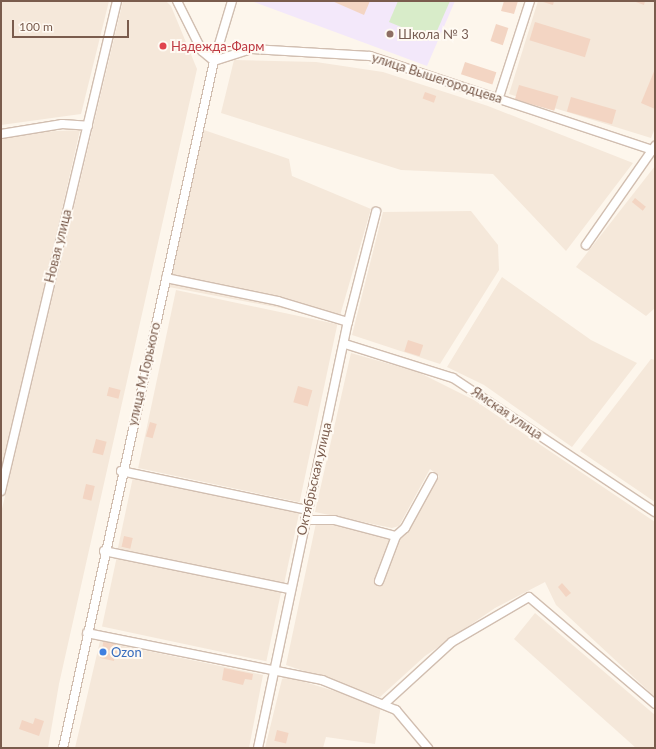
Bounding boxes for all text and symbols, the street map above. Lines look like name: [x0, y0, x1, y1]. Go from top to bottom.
scale bar: [14, 12, 131, 38]
text: 100 m: [19, 19, 53, 34]
place label: Школа № 3: [398, 26, 469, 42]
marker: Школа № 3: [385, 29, 395, 39]
place label: Надежда-Фарм: [171, 38, 264, 54]
marker: Надежда-Фарм: [158, 41, 168, 51]
street label: улица Вышегородцева: [370, 50, 504, 106]
street label: Новая улица: [41, 208, 75, 284]
street label: улица М.Горького: [124, 321, 164, 427]
street label: Ямская улица: [468, 384, 546, 442]
street label: Октябрьская улица: [293, 421, 335, 537]
place label: Ozon: [111, 644, 142, 660]
marker: Ozon: [98, 647, 108, 657]

